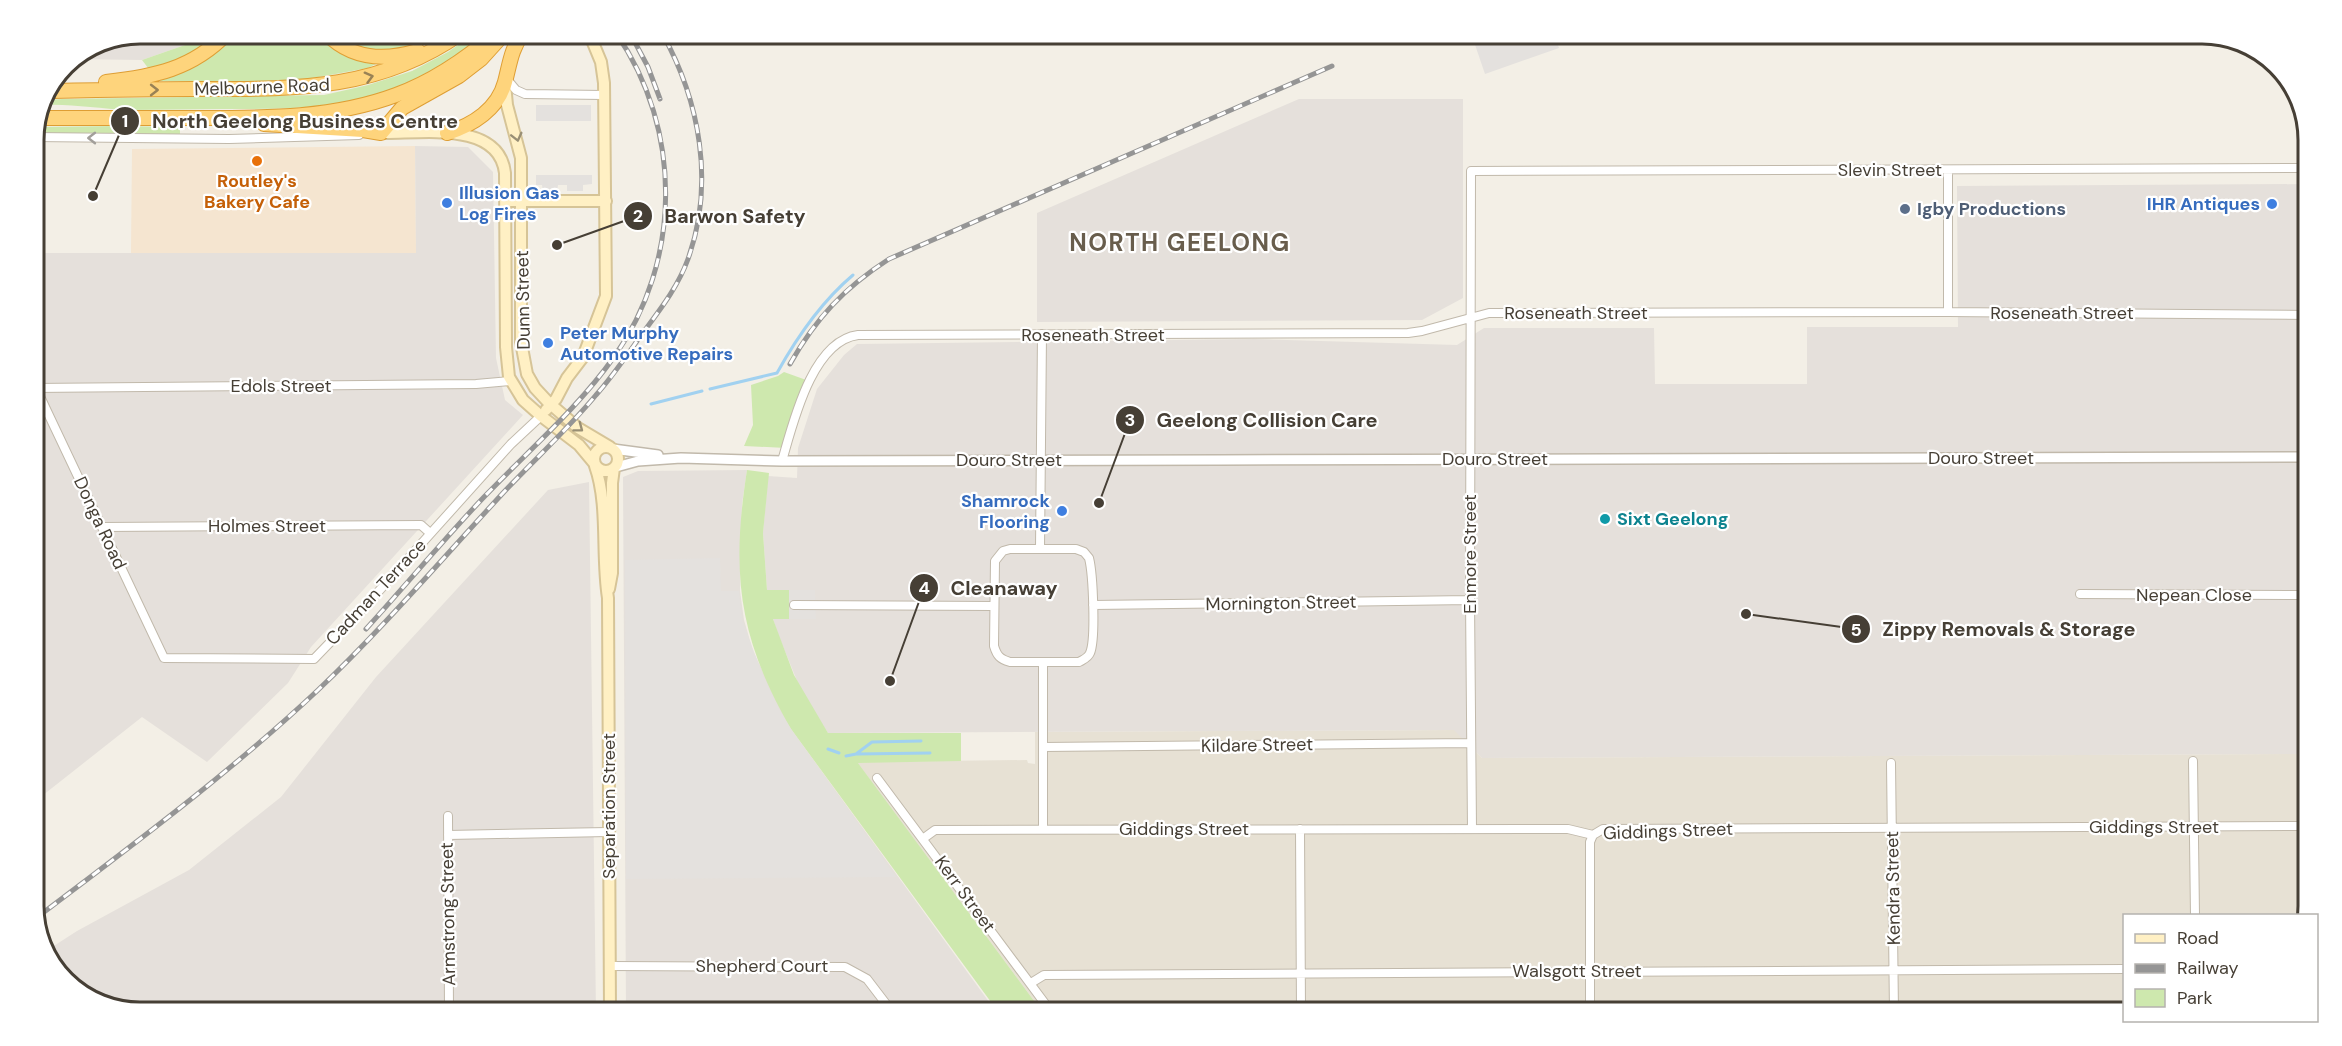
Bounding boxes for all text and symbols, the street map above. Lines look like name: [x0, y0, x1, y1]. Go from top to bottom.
one-way arrow: [364, 71, 374, 84]
street label: Melbourne Road: [194, 73, 330, 101]
one-way arrow: [150, 84, 159, 96]
callout: North Geelong Business Centre: [110, 102, 470, 140]
text: North Geelong Business Centre: [152, 108, 458, 134]
text: 1: [122, 109, 128, 133]
one-way arrow: [87, 132, 96, 144]
one-way arrow: [509, 132, 522, 142]
marker: Routley's Bakery Cafe: [250, 154, 264, 168]
street label: Slevin Street: [1838, 158, 1942, 182]
place label: Routley's Bakery Cafe: [204, 169, 310, 214]
place label: Illusion Gas Log Fires: [459, 181, 560, 226]
place label: IHR Antiques: [2147, 192, 2260, 216]
marker: Illusion Gas Log Fires: [440, 196, 454, 210]
callout: Barwon Safety: [623, 197, 818, 235]
place label: Igby Productions: [1917, 197, 2066, 221]
marker: IHR Antiques: [2265, 197, 2279, 211]
marker: Igby Productions: [1898, 202, 1912, 216]
text: Barwon Safety: [664, 203, 806, 229]
text: 2: [633, 204, 643, 228]
district label: NORTH GEELONG: [1069, 227, 1291, 258]
street label: Dunn Street: [510, 250, 536, 350]
street label: Roseneath Street: [1504, 301, 1648, 325]
street label: Roseneath Street: [1990, 301, 2134, 325]
place label: Peter Murphy Automotive Repairs: [560, 321, 733, 366]
street label: Roseneath Street: [1021, 323, 1165, 347]
marker: Peter Murphy Automotive Repairs: [541, 336, 555, 350]
street label: Edols Street: [231, 374, 331, 398]
callout: Geelong Collision Care: [1115, 401, 1390, 439]
text: Geelong Collision Care: [1156, 407, 1378, 433]
text: 3: [1125, 408, 1135, 432]
one-way arrow: [572, 421, 583, 432]
street label: Douro Street: [1928, 446, 2034, 470]
street label: Douro Street: [1442, 447, 1548, 471]
street label: Douro Street: [956, 448, 1062, 472]
street label: Donga Road: [68, 473, 132, 573]
place label: Shamrock Flooring: [961, 489, 1051, 534]
street label: Enmore Street: [1458, 494, 1482, 614]
marker: Shamrock Flooring: [1055, 504, 1069, 518]
place label: Sixt Geelong: [1617, 507, 1728, 531]
marker: Sixt Geelong: [1598, 512, 1612, 526]
street label: Holmes Street: [208, 514, 326, 538]
street label: Cadman Terrace: [320, 534, 432, 650]
callout: Cleanaway: [909, 569, 1070, 607]
text: Cleanaway: [950, 575, 1058, 601]
text: 4: [918, 576, 930, 600]
street label: Nepean Close: [2136, 583, 2252, 607]
street label: Mornington Street: [1205, 590, 1357, 616]
callout: Zippy Removals & Storage: [1841, 610, 2148, 648]
text: Zippy Removals & Storage: [1882, 616, 2136, 642]
text: 5: [1850, 618, 1862, 642]
street label: Kildare Street: [1201, 732, 1313, 758]
street label: Separation Street: [597, 733, 621, 879]
street label: Giddings Street: [2089, 815, 2219, 839]
street label: Giddings Street: [1119, 817, 1249, 841]
street label: Giddings Street: [1603, 817, 1733, 845]
street label: Kendra Street: [1880, 831, 1906, 945]
street label: Armstrong Street: [435, 842, 461, 986]
street label: Kerr Street: [929, 851, 1001, 937]
legend: [2123, 914, 2318, 1022]
text: Road: [2177, 926, 2219, 950]
street label: Shepherd Court: [696, 954, 828, 978]
text: Railway: [2177, 956, 2239, 980]
street label: Walsgott Street: [1512, 959, 1642, 983]
text: Park: [2177, 986, 2213, 1010]

